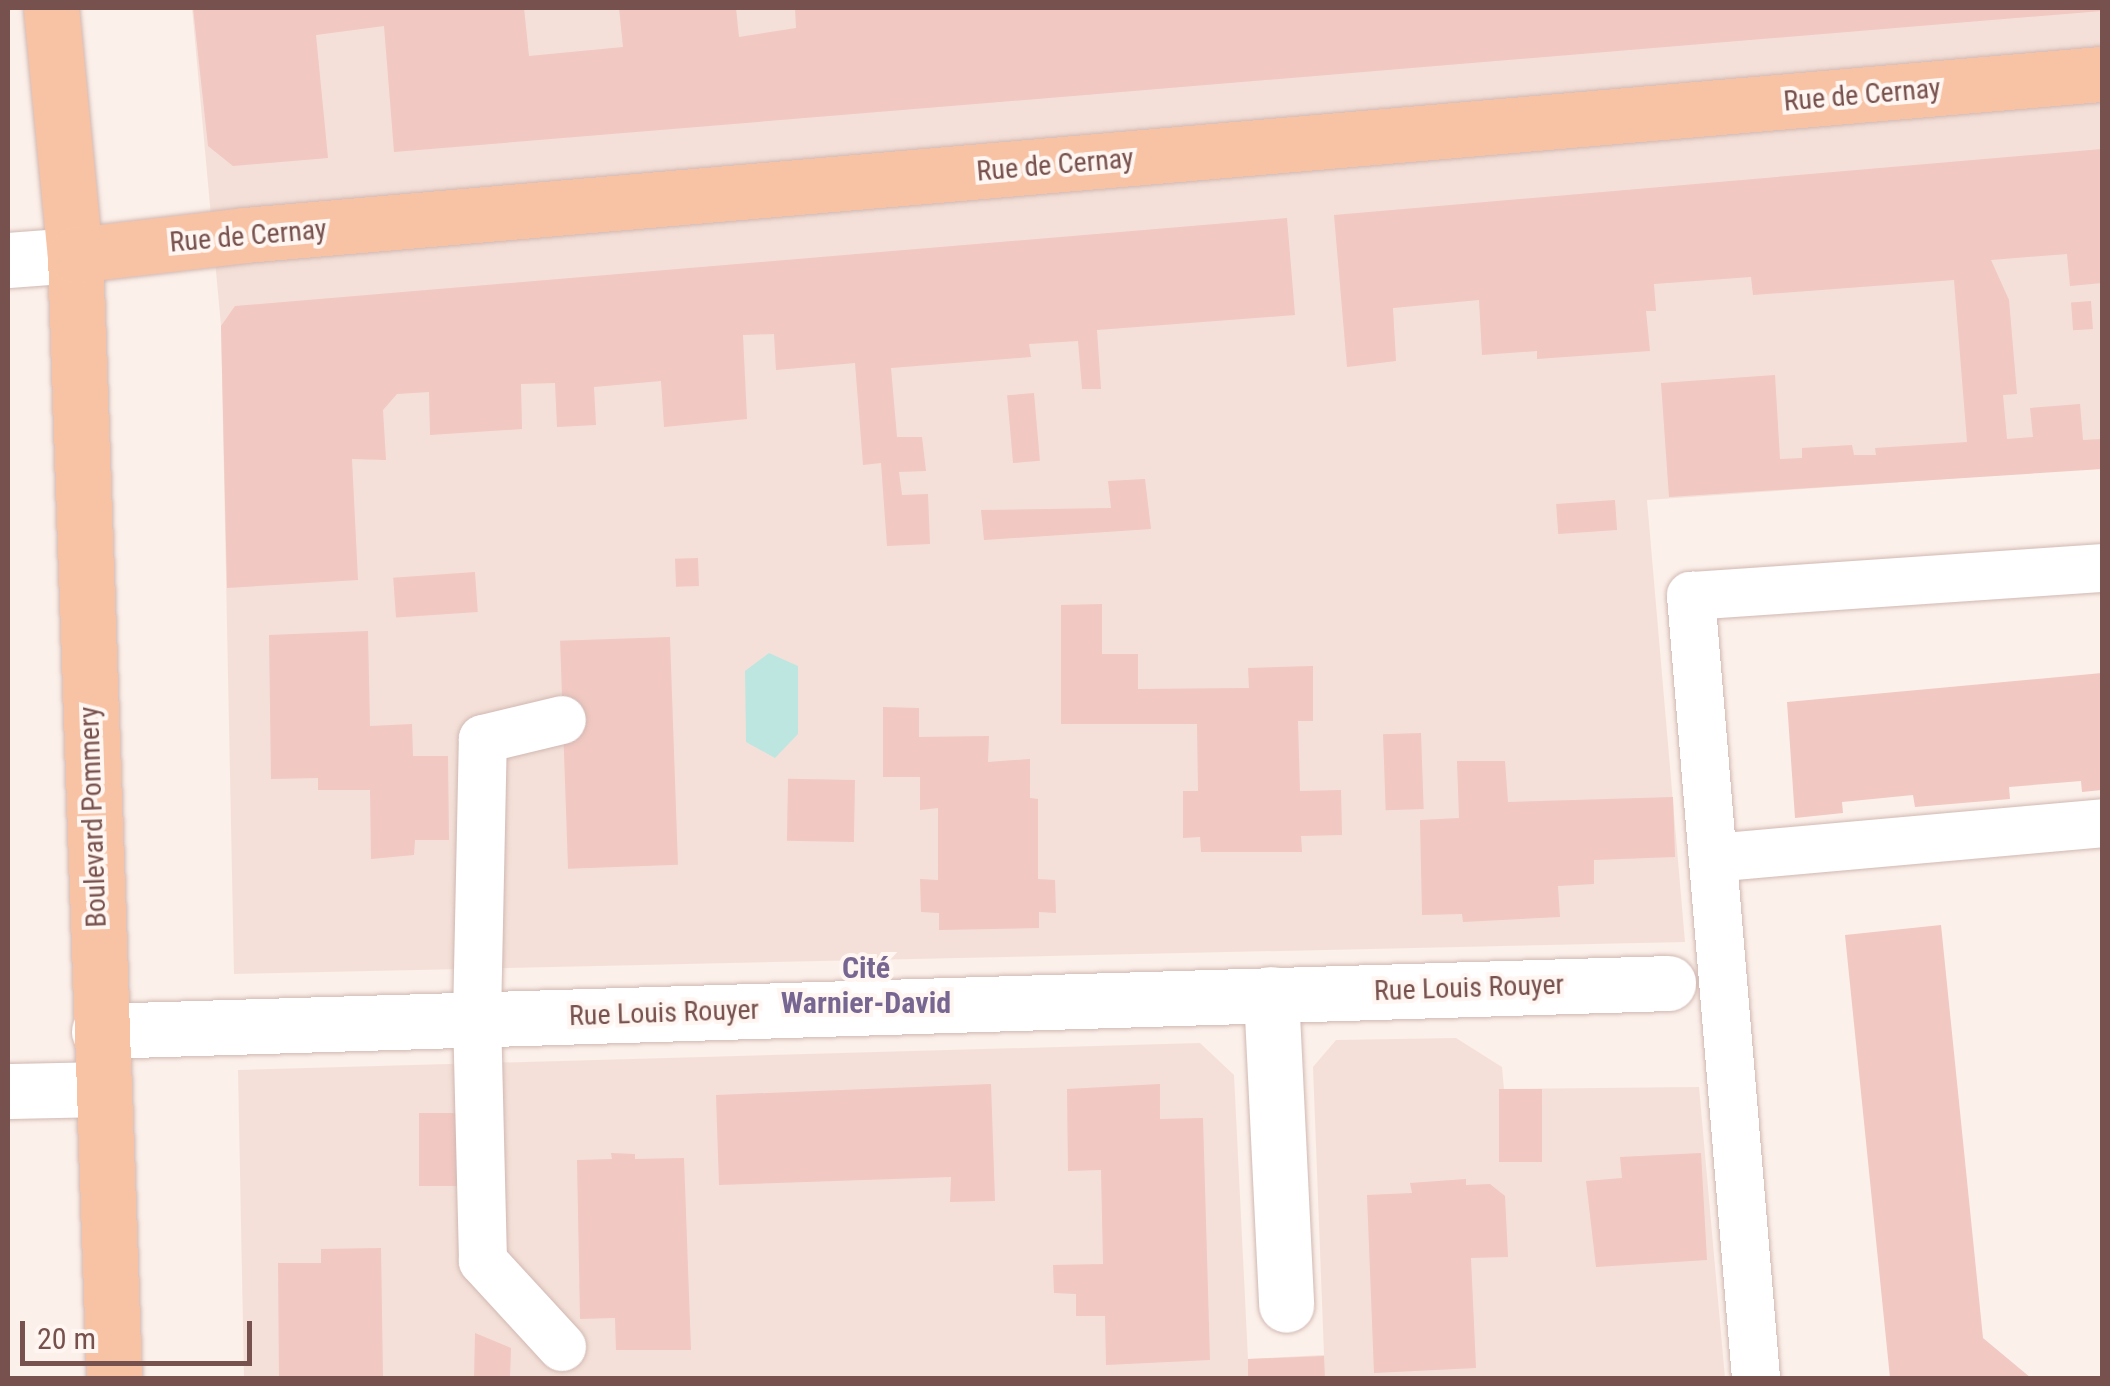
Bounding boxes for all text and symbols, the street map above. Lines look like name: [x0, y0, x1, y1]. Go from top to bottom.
street label: Rue de Cernay: [1782, 71, 1942, 119]
street label: Rue de Cernay: [975, 141, 1135, 189]
street label: Rue de Cernay: [168, 212, 328, 260]
street label: Boulevard Pommery: [72, 706, 114, 928]
district label: Cité Warnier-David: [781, 950, 951, 1020]
street label: Rue Louis Rouyer: [1373, 968, 1565, 1008]
street label: Rue Louis Rouyer: [568, 993, 760, 1033]
scale bar: [25, 1301, 258, 1363]
text: 20 m: [37, 1321, 96, 1356]

